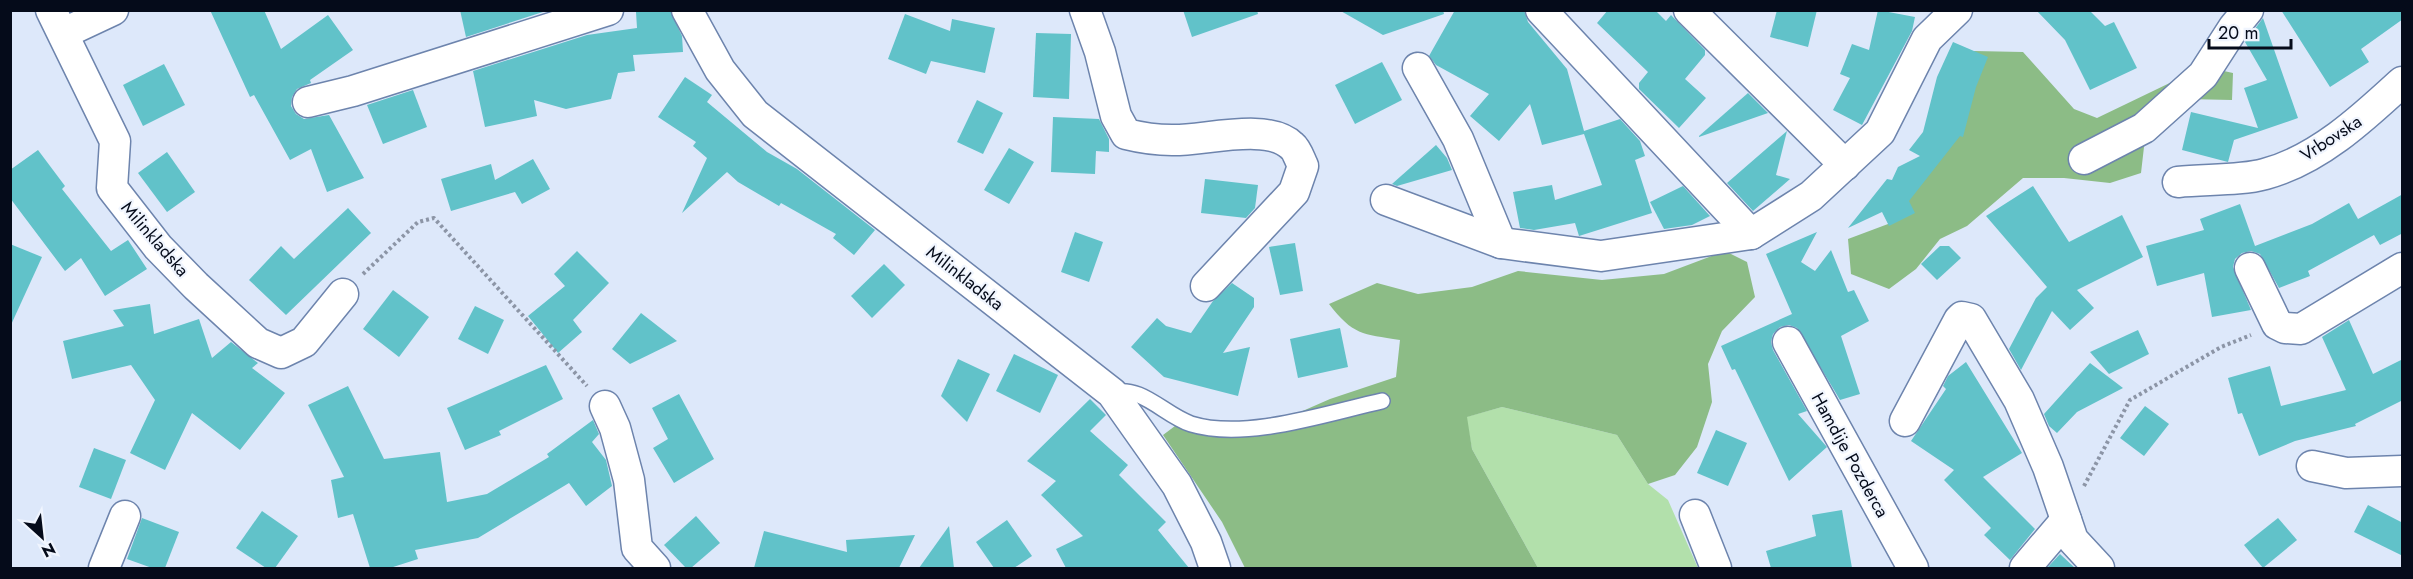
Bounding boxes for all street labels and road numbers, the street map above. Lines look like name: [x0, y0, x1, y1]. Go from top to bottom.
street label: Vrbovska: [2295, 108, 2367, 168]
street label: Milinkladska: [115, 196, 195, 282]
street label: Milinkladska: [921, 239, 1009, 317]
street label: Hamdije Pozderca: [1805, 388, 1895, 522]

